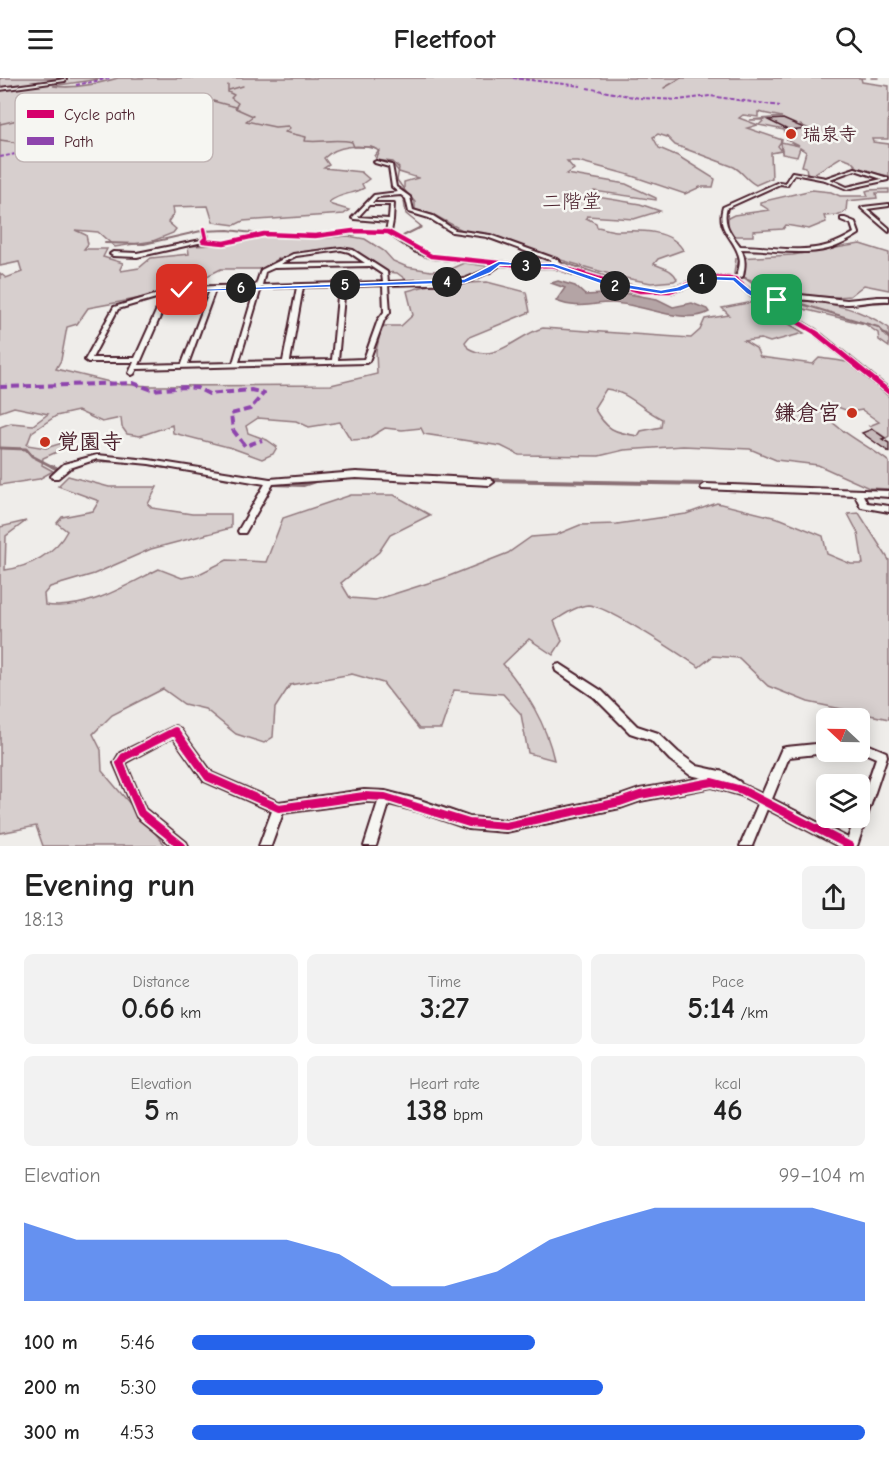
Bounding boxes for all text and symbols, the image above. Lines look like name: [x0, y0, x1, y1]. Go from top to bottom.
icon: menu: [24, 23, 57, 56]
icon: search: [832, 23, 865, 56]
text: Fleetfoot: [393, 24, 496, 55]
legend: [15, 93, 213, 162]
text: Cycle path: [64, 106, 135, 124]
place label: 瑞泉寺: [803, 124, 857, 145]
marker: 瑞泉寺: [784, 127, 798, 141]
text: Path: [64, 133, 94, 151]
district label: 二階堂: [542, 190, 602, 213]
pin: 3: [511, 251, 541, 281]
text: 3: [522, 257, 530, 275]
pin: [156, 264, 207, 315]
pin: 1: [687, 264, 717, 294]
pin: 4: [432, 267, 462, 297]
pin: 5: [330, 270, 360, 300]
text: 1: [699, 270, 705, 288]
pin: 2: [600, 271, 630, 301]
icon: check: [165, 273, 198, 306]
pin: 6: [226, 273, 256, 303]
text: 4: [443, 273, 451, 291]
pin: [751, 274, 802, 325]
text: 5: [341, 276, 349, 294]
text: 2: [611, 277, 619, 295]
text: 6: [237, 279, 245, 297]
icon: arrive: [760, 283, 793, 316]
place label: 鎌倉宮: [774, 400, 840, 426]
marker: 鎌倉宮: [845, 406, 859, 420]
place label: 覚園寺: [57, 429, 123, 455]
marker: 覚園寺: [38, 435, 52, 449]
north arrow: [816, 708, 870, 762]
map controls: [816, 708, 870, 828]
button: layers: [816, 774, 870, 828]
text: Evening run: [24, 866, 195, 904]
button: share: [802, 866, 865, 929]
text: 18:13: [24, 908, 64, 931]
text: Distance: [133, 973, 190, 991]
text: Time: [428, 973, 461, 991]
text: Pace: [712, 973, 744, 991]
text: 0.66: [121, 991, 175, 1026]
text: 3:27: [420, 991, 469, 1026]
text: 5:14: [687, 991, 735, 1026]
text: km: [175, 1004, 201, 1022]
text: /km: [735, 1004, 768, 1022]
text: Elevation: [131, 1075, 192, 1093]
text: Heart rate: [409, 1075, 480, 1093]
text: kcal: [714, 1075, 741, 1093]
text: 5: [144, 1093, 160, 1128]
text: 138: [406, 1093, 448, 1128]
text: 46: [713, 1093, 743, 1128]
text: m: [160, 1106, 178, 1124]
text: bpm: [448, 1106, 483, 1124]
text: Elevation: [24, 1164, 101, 1187]
text: 99–104 m: [779, 1164, 865, 1187]
text: 100 m: [24, 1331, 78, 1354]
text: 5:46: [120, 1331, 155, 1354]
text: 200 m: [24, 1376, 80, 1399]
text: 5:30: [120, 1376, 157, 1399]
text: 300 m: [24, 1421, 80, 1444]
text: 4:53: [120, 1421, 154, 1444]

